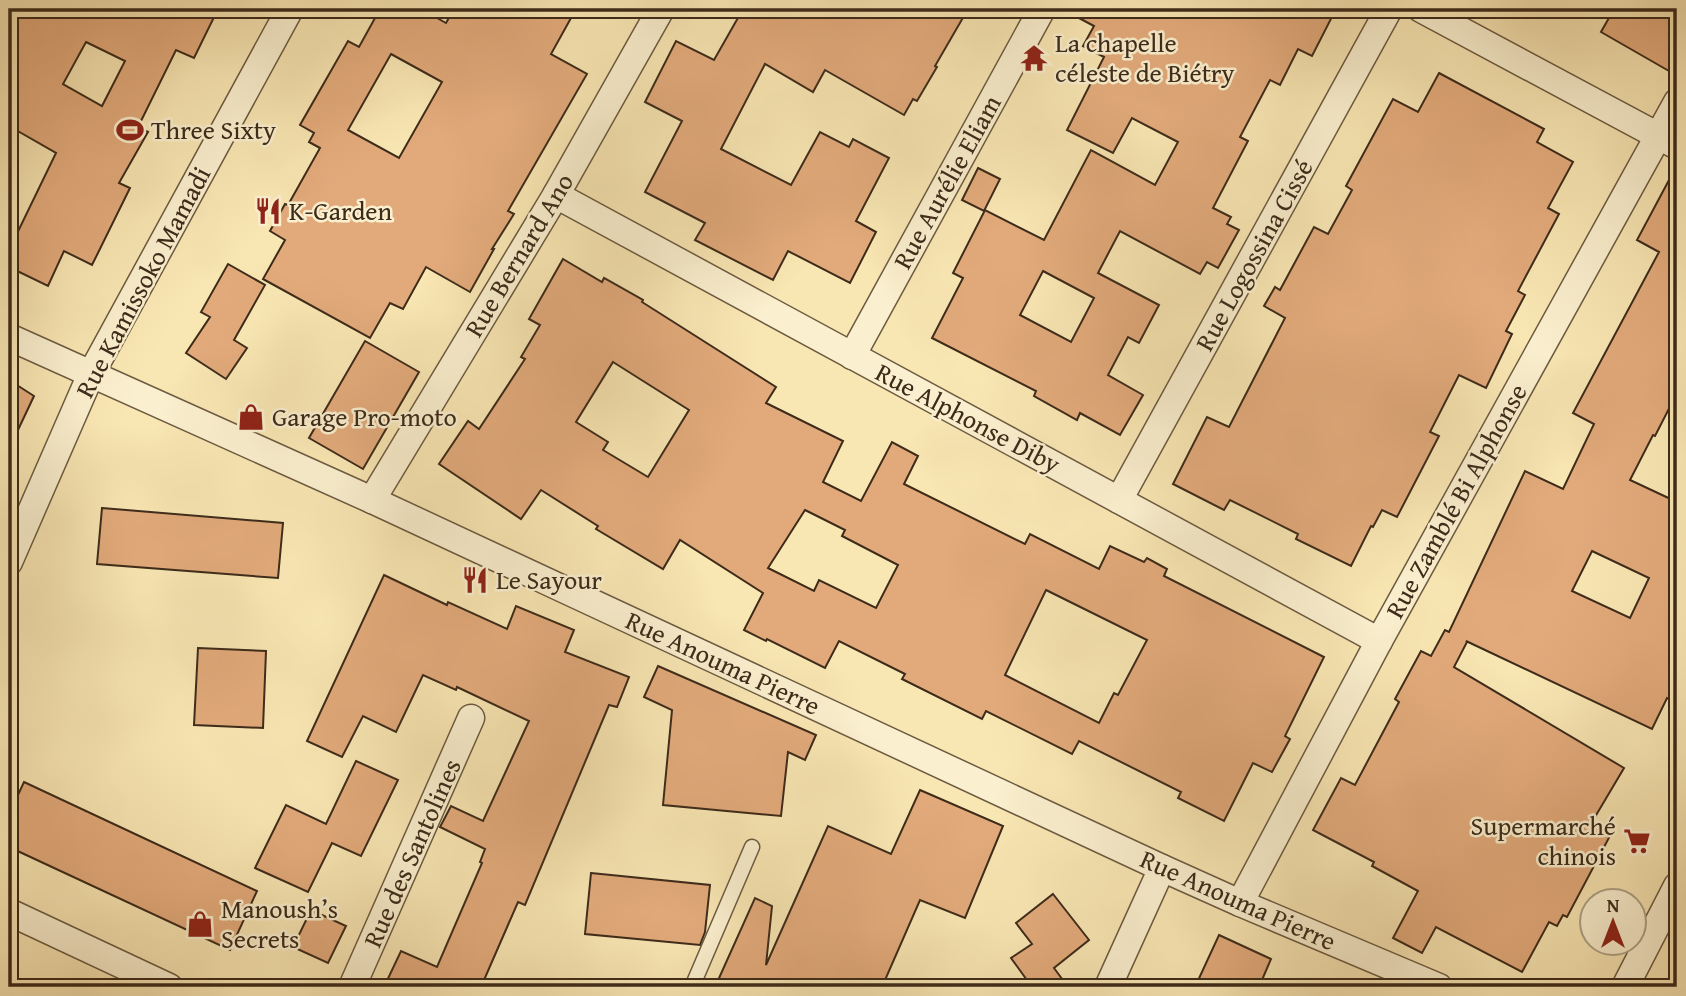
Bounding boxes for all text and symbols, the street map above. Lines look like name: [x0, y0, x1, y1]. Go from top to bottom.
place label: La chapelle céleste de Biétry: [1055, 23, 1235, 92]
temple icon: La chapelle céleste de Biétry: [1019, 43, 1049, 73]
street label: Rue Aurélie Eliam: [883, 88, 1011, 276]
place label: Three Sixty: [151, 110, 276, 149]
sports icon: Three Sixty: [115, 115, 145, 145]
street label: Rue Logossina Cissé: [1185, 152, 1322, 358]
street label: Rue Kamissoko Mamadi: [65, 159, 220, 404]
street label: Rue Bernard Ano: [454, 165, 583, 344]
place label: K-Garden: [289, 191, 392, 230]
restaurant icon: K-Garden: [253, 196, 283, 226]
street label: Rue Alphonse Diby: [869, 352, 1068, 483]
street label: Rue Zamblé Bi Alphonse: [1375, 376, 1536, 625]
place label: Garage Pro-moto: [272, 397, 457, 436]
shop icon: Garage Pro-moto: [236, 402, 266, 432]
place label: Le Sayour: [496, 560, 602, 599]
restaurant icon: Le Sayour: [460, 565, 490, 595]
street label: Rue Anouma Pierre: [620, 600, 827, 725]
street label: Rue des Santolines: [352, 752, 471, 953]
place label: Supermarché chinois: [1471, 806, 1616, 875]
supermarket icon: Supermarché chinois: [1622, 826, 1652, 856]
street label: Rue Anouma Pierre: [1134, 839, 1342, 960]
north arrow: [1578, 888, 1648, 958]
place label: Manoush’s Secrets: [221, 889, 338, 958]
text: N: [1607, 891, 1620, 919]
shop icon: Manoush’s Secrets: [185, 909, 215, 939]

